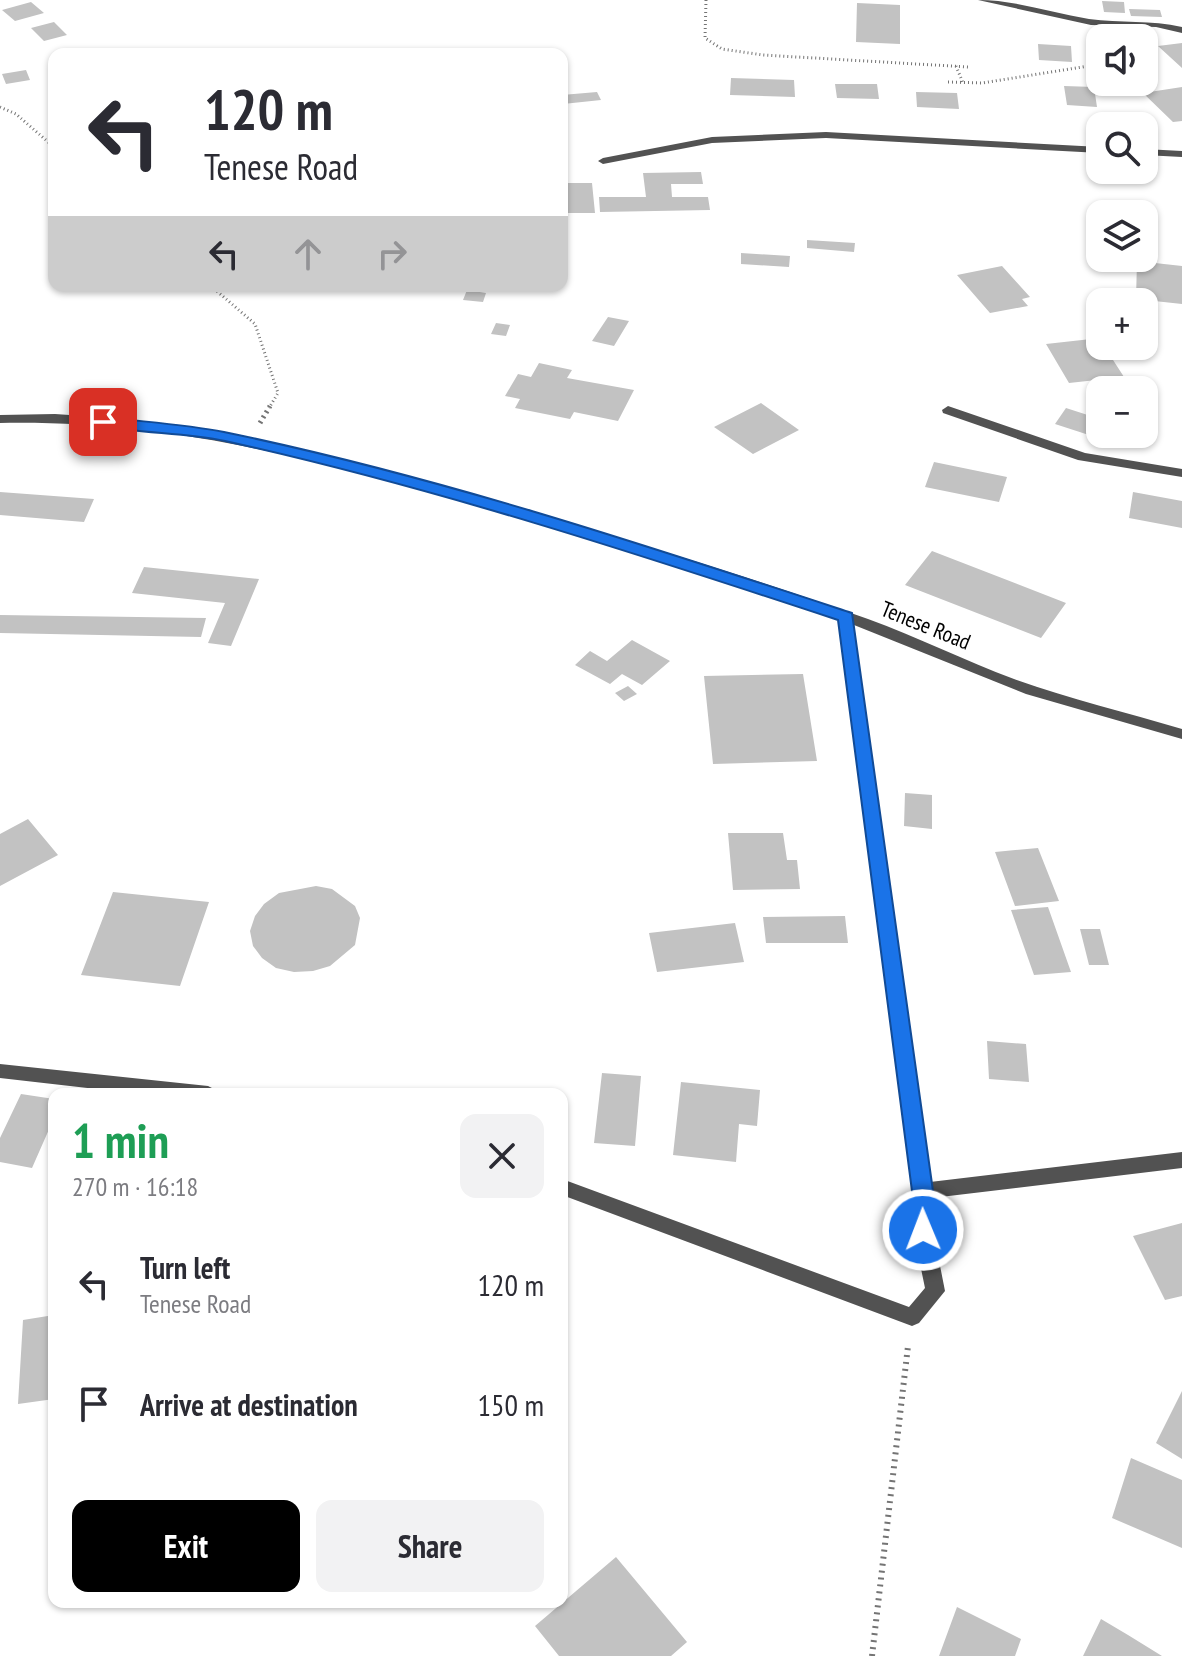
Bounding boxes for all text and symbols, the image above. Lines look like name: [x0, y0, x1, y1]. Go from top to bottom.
map controls: [1086, 24, 1158, 448]
button: sound: [1086, 24, 1158, 96]
text: 120 m: [204, 73, 333, 145]
icon: left: [72, 80, 176, 184]
button: search: [1086, 112, 1158, 184]
text: Tenese Road: [204, 143, 358, 190]
button: layers: [1086, 200, 1158, 272]
icon: left: [202, 232, 246, 276]
icon: ahead: [286, 232, 330, 276]
icon: right: [370, 232, 414, 276]
button: +: [1086, 288, 1158, 360]
button: −: [1086, 376, 1158, 448]
pin: [69, 388, 137, 456]
icon: arrive: [81, 400, 125, 444]
street label: Tenese Road: [877, 594, 975, 656]
text: 1 min: [72, 1109, 169, 1171]
button: close: [460, 1114, 544, 1198]
text: 270 m · 16:18: [72, 1170, 198, 1203]
position arrow: [881, 1188, 965, 1272]
text: Turn left: [140, 1248, 230, 1287]
icon: left: [72, 1262, 116, 1306]
text: 120 m: [478, 1265, 544, 1304]
text: Tenese Road: [140, 1287, 251, 1320]
icon: arrive: [72, 1382, 116, 1426]
text: Arrive at destination: [140, 1385, 358, 1424]
text: 150 m: [478, 1385, 544, 1424]
button: Exit: [72, 1500, 300, 1592]
button: Share: [316, 1500, 544, 1592]

